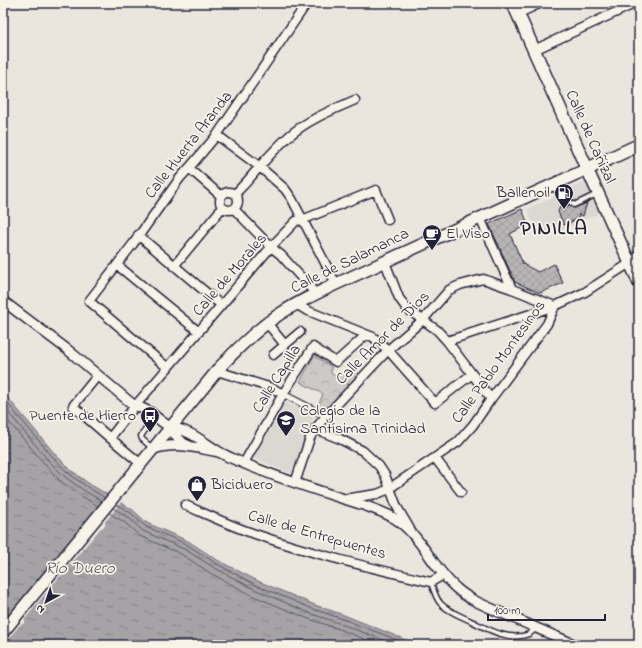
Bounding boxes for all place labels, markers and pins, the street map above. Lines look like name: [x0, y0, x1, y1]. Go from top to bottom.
place label: Ballenoil: [495, 181, 550, 205]
fuel station icon: Ballenoil: [553, 182, 575, 210]
place label: El Viso: [446, 222, 490, 246]
cafe icon: El Viso: [421, 223, 443, 251]
place label: Colegio de la Santísima Trinidad: [300, 399, 426, 441]
place label: Puente de Hierro: [29, 404, 136, 428]
bus stop icon: Puente de Hierro: [139, 405, 161, 433]
school or university icon: Colegio de la Santísima Trinidad: [275, 409, 297, 437]
place label: Biciduero: [210, 473, 273, 497]
shop icon: Biciduero: [186, 474, 208, 502]

